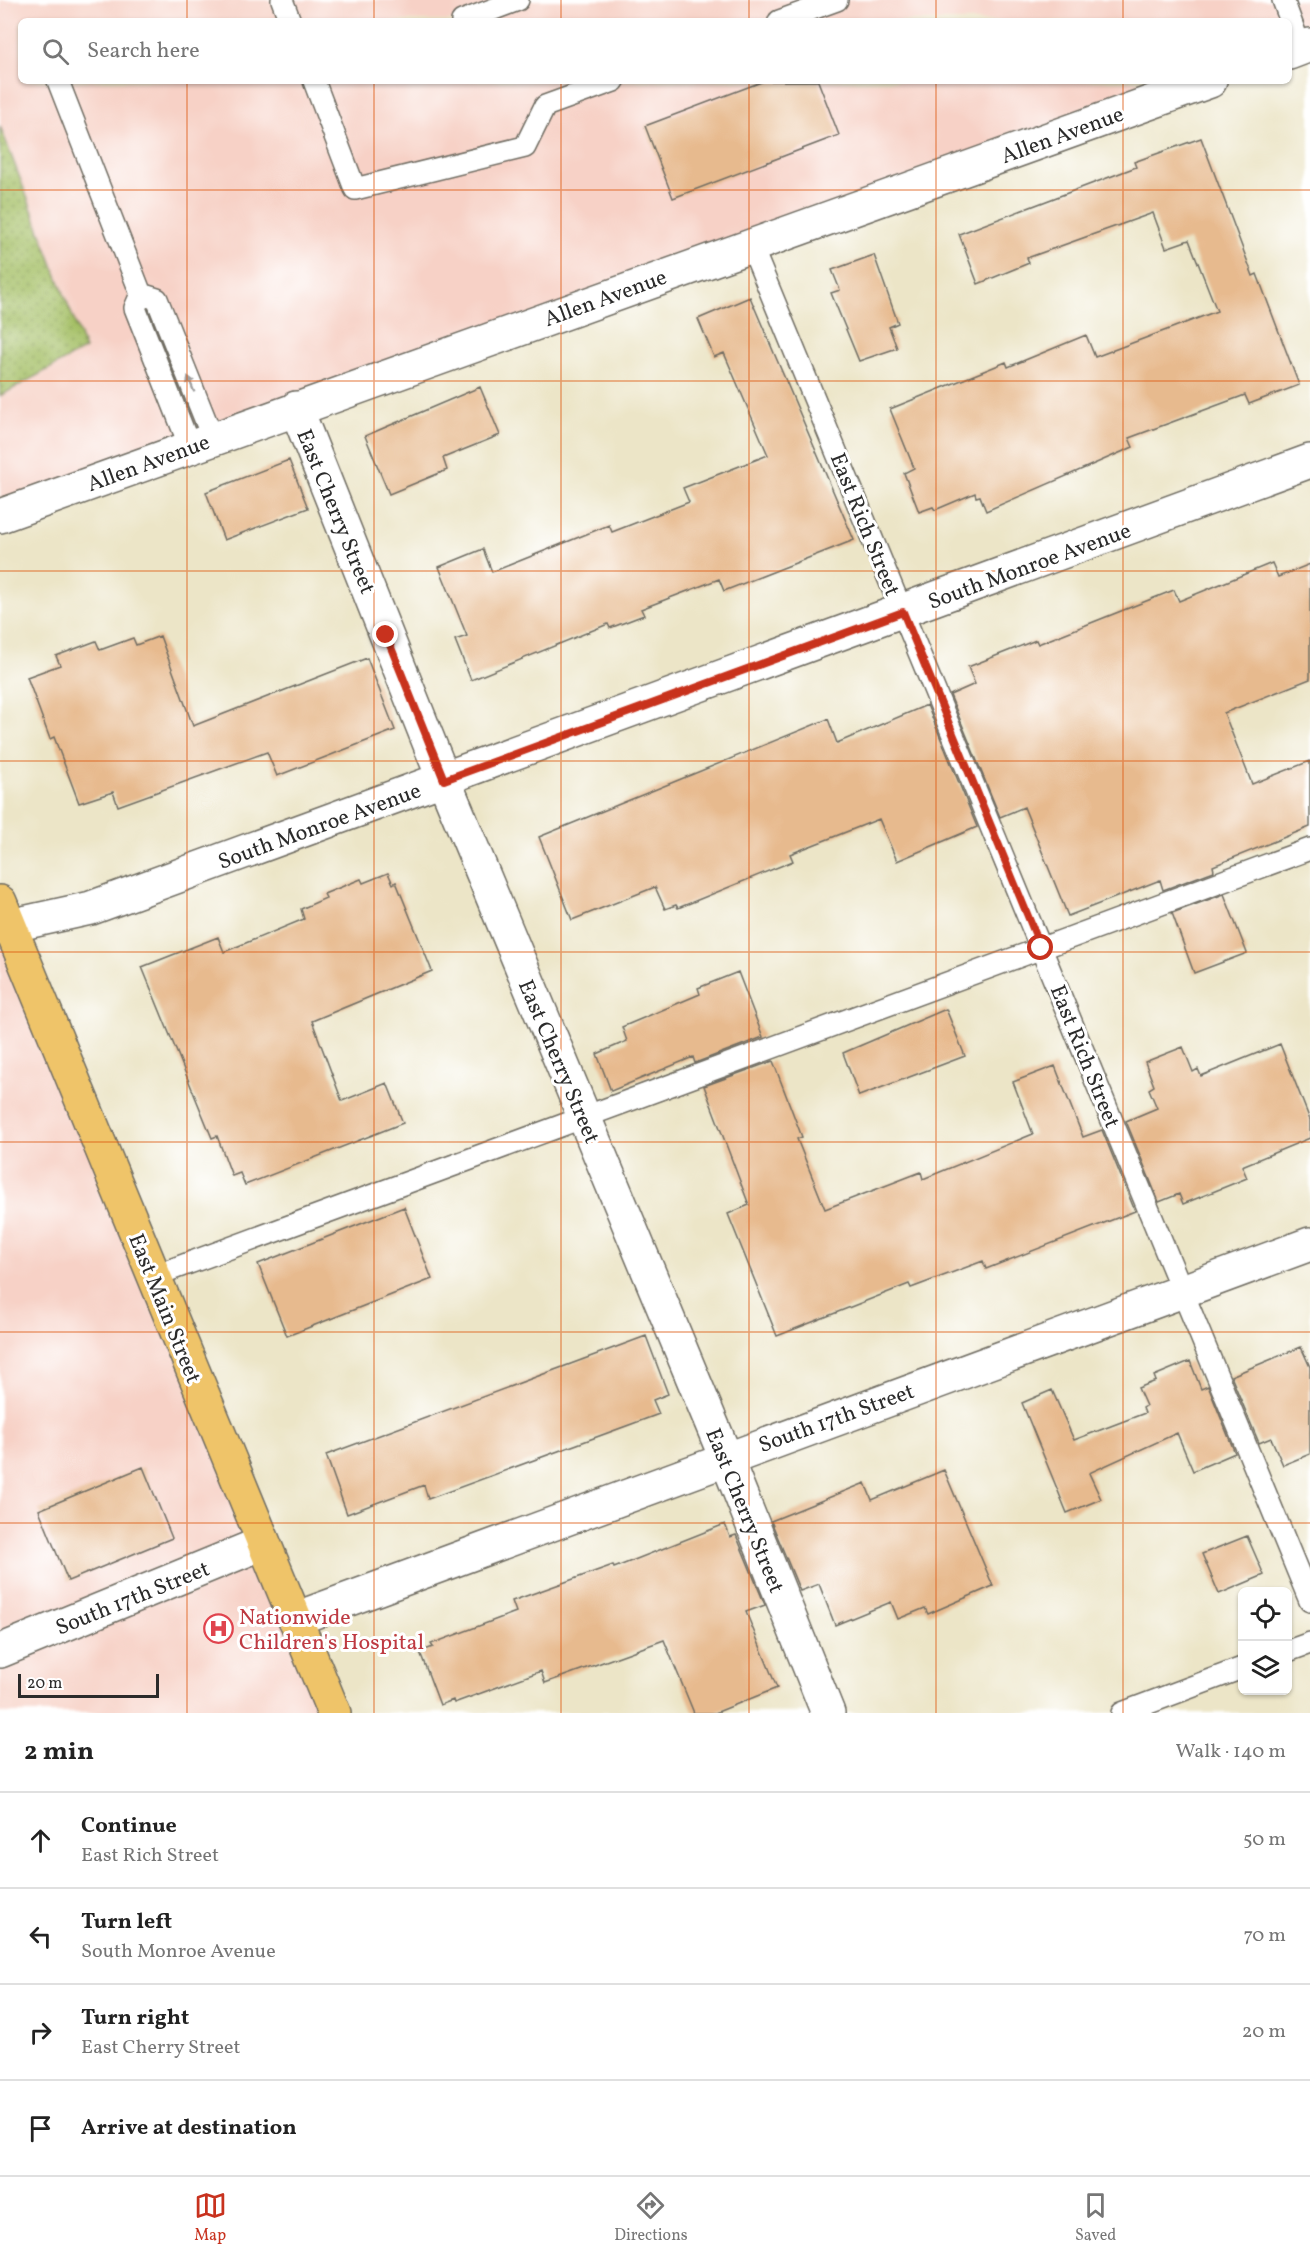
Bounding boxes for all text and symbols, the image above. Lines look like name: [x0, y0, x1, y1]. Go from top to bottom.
search box: [18, 18, 1292, 84]
icon: search: [39, 35, 72, 68]
text: Search here: [87, 36, 200, 67]
street label: Allen Avenue: [997, 100, 1129, 173]
street label: Allen Avenue: [540, 263, 672, 336]
one-way arrow: [186, 375, 196, 393]
street label: East Cherry Street: [287, 425, 382, 599]
street label: Allen Avenue: [83, 428, 215, 501]
street label: East Rich Street: [821, 449, 907, 601]
street label: South Monroe Avenue: [924, 516, 1136, 619]
route end: [372, 621, 398, 647]
street label: South Monroe Avenue: [214, 776, 426, 879]
route start: [1027, 934, 1053, 960]
street label: East Cherry Street: [509, 975, 606, 1149]
street label: East Rich Street: [1041, 981, 1127, 1133]
street label: East Main Street: [120, 1229, 208, 1389]
street label: South 17th Street: [755, 1377, 919, 1462]
street label: East Cherry Street: [696, 1424, 791, 1598]
street label: South 17th Street: [51, 1554, 215, 1644]
map controls: [1238, 1587, 1292, 1695]
button: locate: [1238, 1587, 1292, 1641]
place label: Nationwide Children's Hospital: [239, 1603, 424, 1659]
hospital icon: Nationwide Children's Hospital: [202, 1613, 234, 1645]
button: layers: [1238, 1641, 1292, 1695]
scale bar: [18, 1671, 159, 1698]
text: 20 m: [27, 1673, 62, 1695]
text: 2 min: [24, 1734, 94, 1770]
text: Walk · 140 m: [1176, 1738, 1286, 1766]
text: Continue: [81, 1811, 177, 1842]
icon: ahead: [24, 1824, 57, 1857]
text: 50 m: [1243, 1826, 1286, 1854]
text: East Rich Street: [81, 1842, 219, 1870]
text: Turn left: [81, 1907, 172, 1938]
icon: left: [24, 1920, 57, 1953]
text: 70 m: [1243, 1922, 1286, 1950]
text: South Monroe Avenue: [81, 1938, 276, 1966]
text: Turn right: [81, 2003, 189, 2034]
icon: right: [24, 2016, 57, 2049]
text: 20 m: [1242, 2018, 1286, 2046]
text: East Cherry Street: [81, 2034, 240, 2062]
icon: arrive: [24, 2112, 57, 2145]
text: Arrive at destination: [81, 2113, 297, 2144]
tab: Map: [194, 2189, 227, 2247]
tab: Directions: [614, 2189, 688, 2247]
tab: Saved: [1075, 2189, 1116, 2247]

